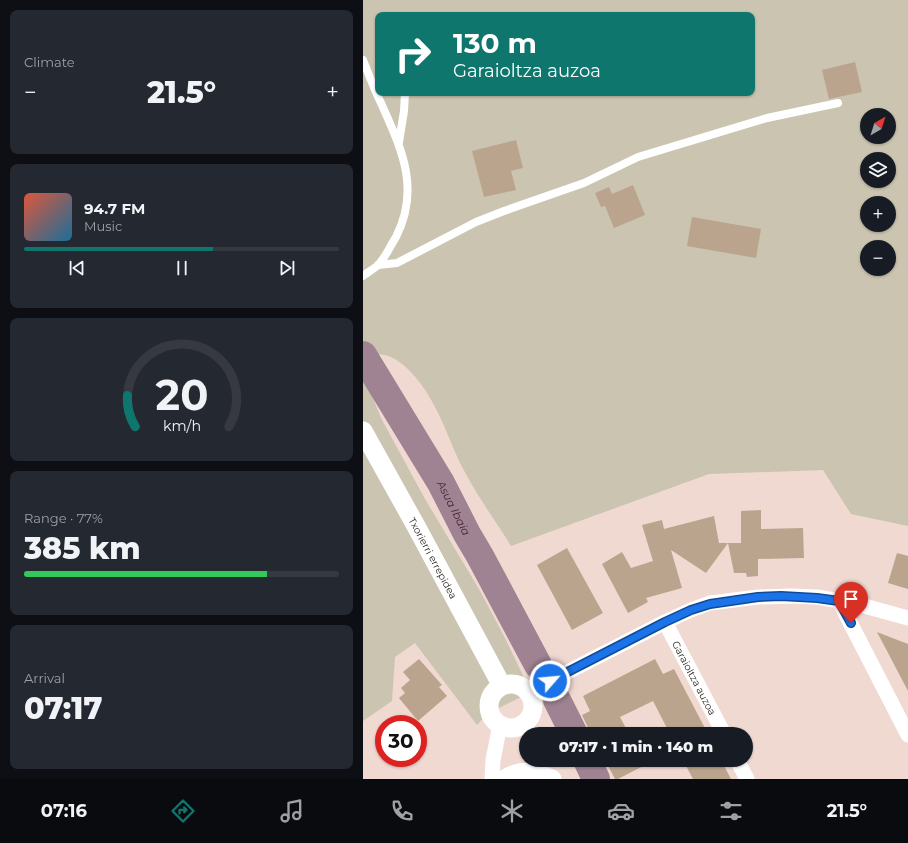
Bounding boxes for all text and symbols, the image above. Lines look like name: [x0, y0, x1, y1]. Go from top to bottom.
text: 130 m: [453, 26, 537, 60]
icon: right: [387, 28, 439, 80]
text: Climate: [24, 54, 75, 70]
text: Garaioltza auzoa: [453, 60, 601, 82]
text: 21.5°: [147, 74, 216, 111]
text: −: [24, 79, 37, 106]
text: +: [326, 79, 339, 106]
north arrow: [860, 108, 896, 144]
map controls: [860, 108, 896, 276]
button: layers: [860, 152, 896, 188]
button: +: [860, 196, 896, 232]
text: 94.7 FM: [84, 199, 145, 218]
text: Music: [84, 218, 122, 234]
button: −: [860, 240, 896, 276]
icon: previous: [66, 257, 88, 279]
icon: pause: [171, 257, 193, 279]
icon: next: [276, 257, 298, 279]
text: 20: [155, 370, 208, 420]
text: km/h: [162, 417, 201, 435]
water label: Asua Ibaia: [434, 477, 474, 538]
text: Range · 77%: [24, 510, 103, 526]
street label: Txorierri errepidea: [406, 515, 460, 601]
text: 385 km: [24, 530, 141, 567]
pin: [834, 582, 868, 623]
icon: arrive: [840, 588, 862, 610]
street label: Garaioltza auzoa: [669, 638, 719, 717]
position arrow: [529, 660, 571, 702]
text: Arrival: [24, 670, 65, 686]
text: 07:17: [24, 690, 102, 727]
speed limit sign: 30: [375, 715, 427, 767]
text: 07:17 · 1 min · 140 m: [559, 737, 713, 756]
icon: directions: [169, 797, 197, 825]
icon: music: [278, 797, 306, 825]
icon: phone: [388, 797, 416, 825]
icon: climate: [498, 797, 526, 825]
icon: car: [607, 797, 635, 825]
icon: filters: [717, 797, 745, 825]
text: 07:16: [41, 800, 87, 822]
text: 21.5°: [827, 800, 867, 822]

